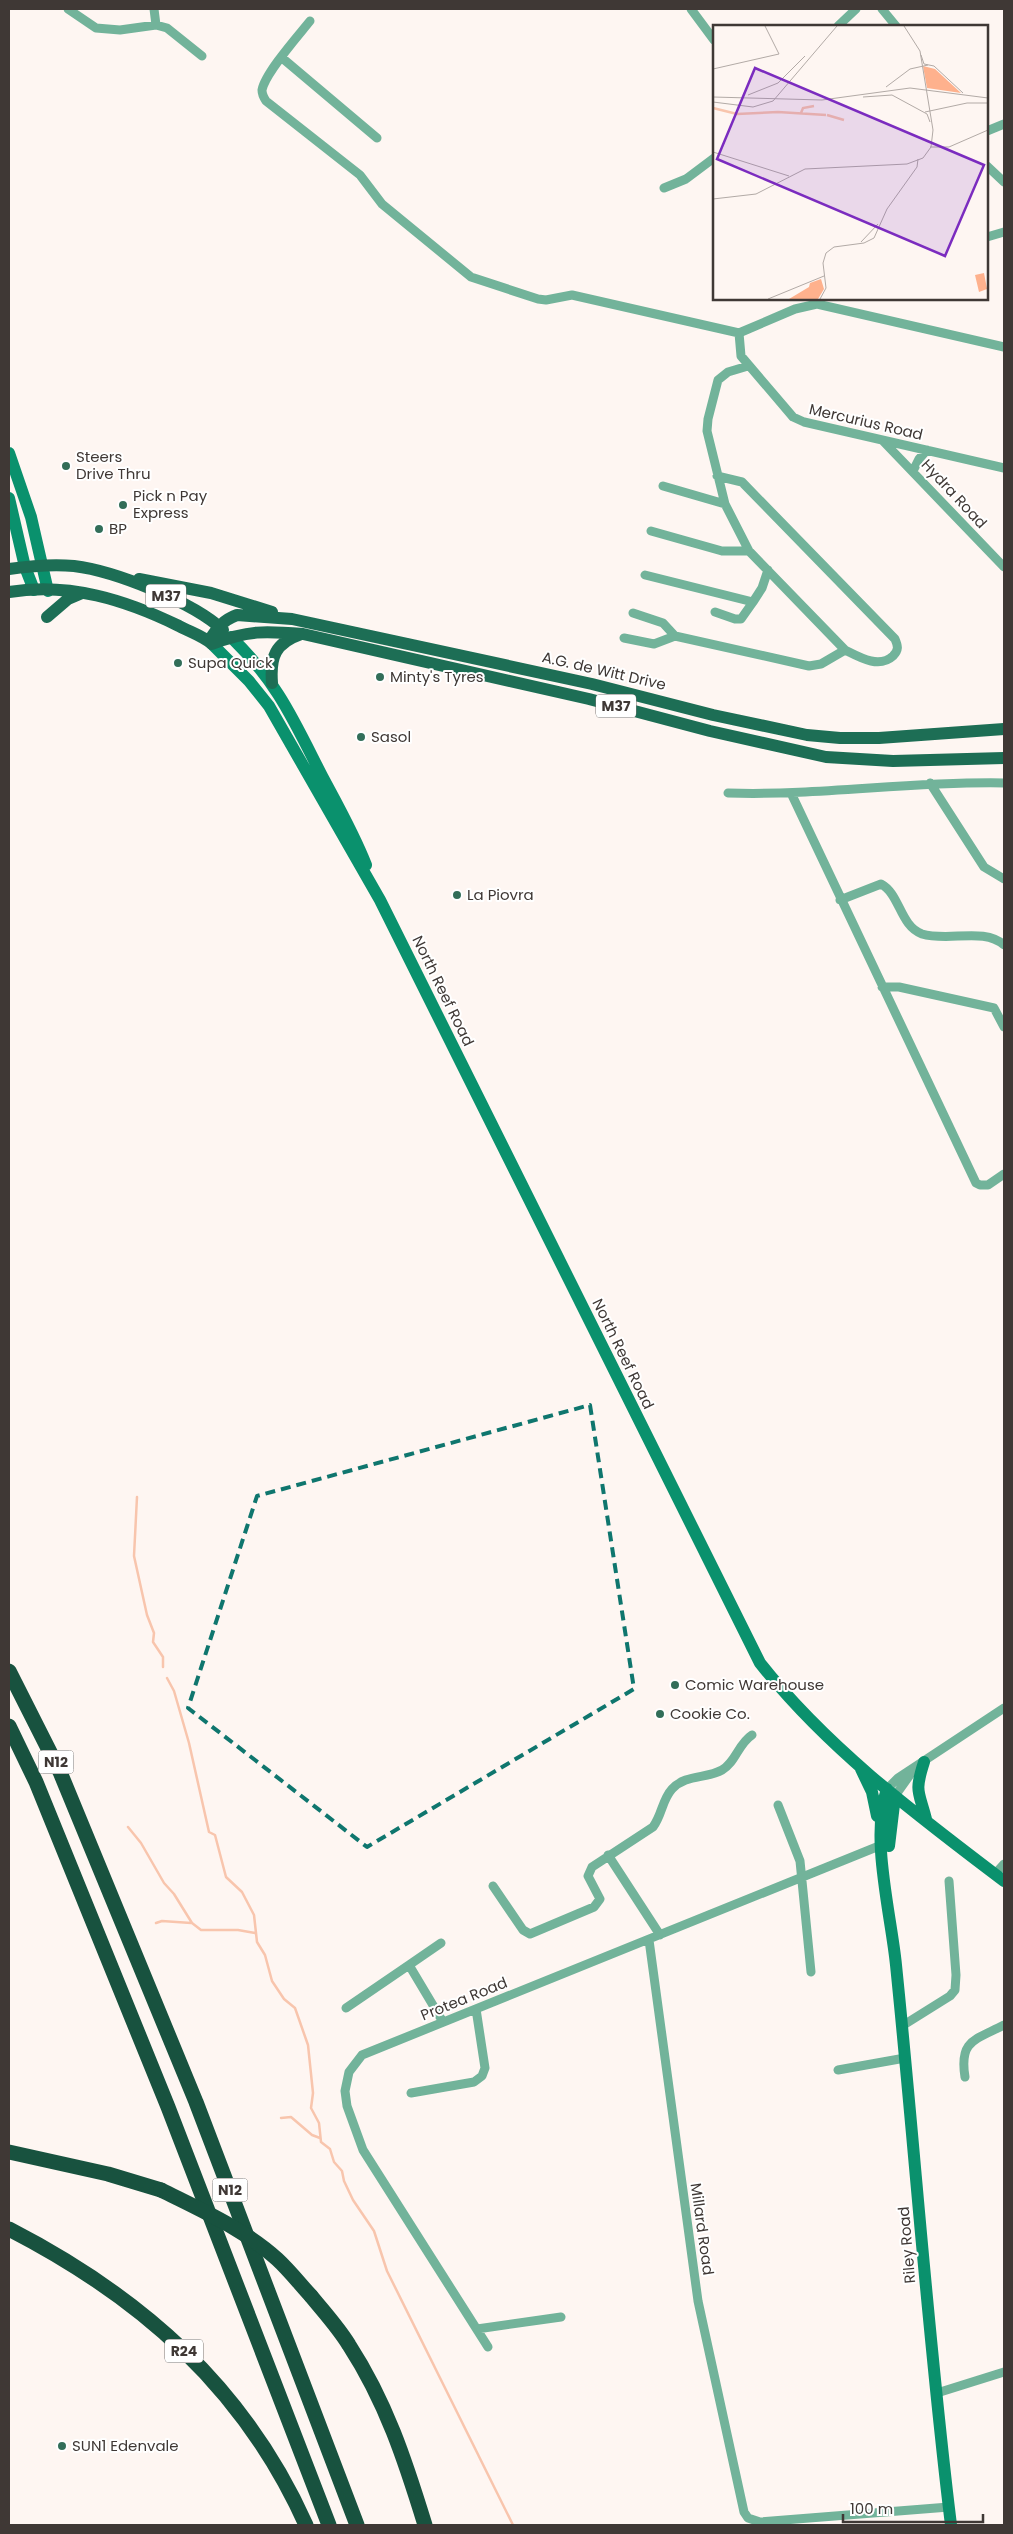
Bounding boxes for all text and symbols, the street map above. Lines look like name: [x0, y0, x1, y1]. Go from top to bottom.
inset map: [713, 25, 988, 300]
street label: Mercurius Road: [807, 398, 925, 445]
place label: Steers Drive Thru: [76, 446, 151, 484]
street label: Hydra Road: [917, 454, 992, 533]
marker: Steers Drive Thru: [60, 460, 72, 472]
place label: Pick n Pay Express: [133, 485, 208, 523]
marker: Pick n Pay Express: [117, 499, 129, 511]
place label: BP: [109, 518, 127, 539]
marker: BP: [93, 523, 105, 535]
road number: M37: [146, 584, 186, 608]
street label: A.G. de Witt Drive: [540, 646, 668, 695]
place label: Supa Quick: [188, 652, 273, 673]
marker: Supa Quick: [172, 657, 184, 669]
place label: Minty's Tyres: [390, 666, 484, 687]
marker: Minty's Tyres: [374, 671, 386, 683]
road number: M37: [596, 694, 636, 718]
place label: Sasol: [371, 726, 411, 747]
marker: Sasol: [355, 731, 367, 743]
place label: La Piovra: [467, 884, 534, 905]
marker: La Piovra: [451, 889, 463, 901]
street label: North Reef Road: [408, 932, 479, 1050]
street label: North Reef Road: [588, 1295, 659, 1413]
place label: Comic Warehouse: [685, 1674, 824, 1695]
marker: Comic Warehouse: [669, 1679, 681, 1691]
place label: Cookie Co.: [670, 1703, 750, 1724]
marker: Cookie Co.: [654, 1708, 666, 1720]
road number: N12: [38, 1750, 74, 1774]
street label: Protea Road: [417, 1972, 510, 2025]
road number: N12: [212, 2178, 248, 2202]
street label: Millard Road: [686, 2181, 719, 2276]
street label: Riley Road: [893, 2206, 920, 2284]
road number: R24: [165, 2340, 203, 2362]
place label: SUN1 Edenvale: [72, 2435, 179, 2456]
marker: SUN1 Edenvale: [56, 2440, 68, 2452]
scale bar: [843, 2492, 983, 2524]
text: 100 m: [850, 2498, 893, 2519]

